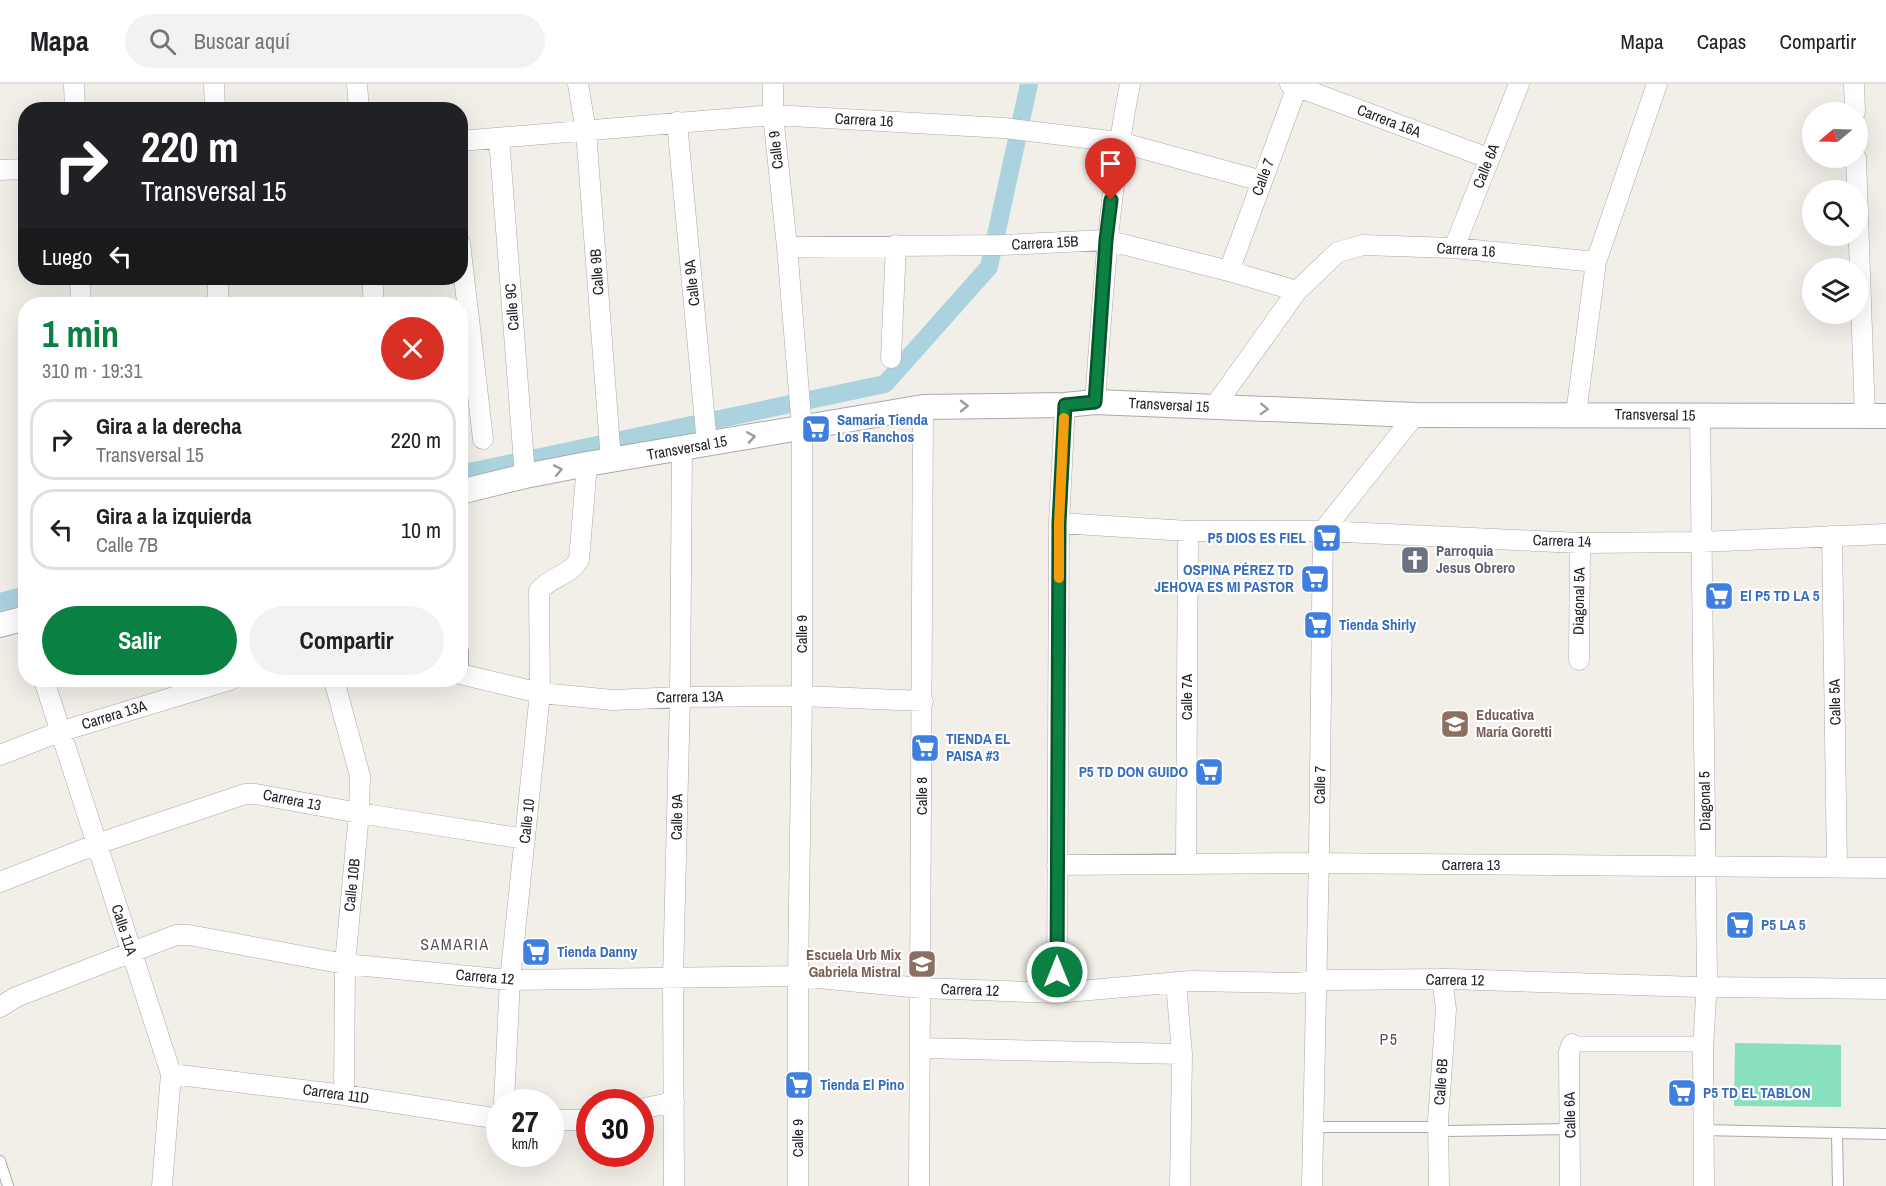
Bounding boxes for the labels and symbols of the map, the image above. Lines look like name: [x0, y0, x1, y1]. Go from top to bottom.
street label: Carrera 16A: [1354, 99, 1425, 143]
north arrow: [1802, 102, 1868, 168]
street label: Carrera 16: [834, 107, 894, 132]
street label: Calle 9: [763, 130, 788, 170]
pin: [1085, 138, 1136, 200]
street label: Calle 6A: [1467, 140, 1504, 191]
street label: Calle 7: [1246, 155, 1279, 198]
street label: Carrera 15B: [1011, 230, 1079, 255]
street label: Carrera 16: [1436, 237, 1496, 262]
street label: Calle 9B: [584, 248, 609, 296]
street label: Calle 9A: [679, 258, 704, 307]
street label: Calle 9C: [499, 283, 524, 331]
street label: Transversal 15: [1128, 392, 1210, 417]
one-way arrow: [960, 400, 969, 412]
one-way arrow: [1259, 403, 1268, 416]
street label: Transversal 15: [1614, 403, 1696, 426]
place label: Samaria Tienda Los Ranchos: [837, 409, 928, 447]
supermarket icon: Samaria Tienda Los Ranchos: [800, 413, 832, 445]
street label: Transversal 15: [645, 430, 729, 465]
one-way arrow: [745, 431, 755, 444]
one-way arrow: [553, 464, 563, 477]
supermarket icon: P5 DIOS ES FIEL: [1311, 522, 1343, 554]
place label: P5 DIOS ES FIEL: [1208, 527, 1306, 548]
street label: Carrera 14: [1532, 529, 1592, 552]
place label: Parroquia Jesus Obrero: [1436, 540, 1515, 578]
church icon: Parroquia Jesus Obrero: [1399, 544, 1431, 576]
place label: OSPINA PÉREZ TD JEHOVA ES MI PASTOR: [1154, 559, 1294, 597]
supermarket icon: OSPINA PÉREZ TD JEHOVA ES MI PASTOR: [1299, 563, 1331, 595]
street label: Diagonal 5A: [1567, 566, 1590, 635]
supermarket icon: El P5 TD LA 5: [1703, 580, 1735, 612]
place label: El P5 TD LA 5: [1740, 585, 1820, 606]
supermarket icon: Tienda Shirly: [1302, 609, 1334, 641]
place label: Tienda Shirly: [1339, 614, 1416, 635]
street label: Calle 9: [791, 615, 812, 653]
street label: Calle 7A: [1176, 673, 1197, 720]
street label: Calle 5A: [1824, 678, 1845, 725]
street label: Carrera 13A: [656, 685, 724, 708]
street label: Carrera 13A: [79, 694, 150, 734]
place label: Educativa María Goretti: [1476, 704, 1552, 742]
school or university icon: Educativa María Goretti: [1439, 708, 1471, 740]
place label: TIENDA EL PAISA #3: [946, 728, 1011, 766]
supermarket icon: TIENDA EL PAISA #3: [909, 732, 941, 764]
supermarket icon: P5 TD DON GUIDO: [1193, 756, 1225, 788]
place label: P5 TD DON GUIDO: [1079, 761, 1188, 782]
street label: Calle 7: [1309, 766, 1330, 804]
street label: Diagonal 5: [1693, 771, 1716, 831]
street label: Calle 8: [911, 777, 932, 815]
street label: Carrera 13: [261, 784, 323, 815]
street label: Calle 9A: [666, 793, 687, 840]
street label: Calle 10: [514, 797, 539, 844]
street label: Carrera 13: [1442, 854, 1501, 875]
street label: Calle 10B: [338, 857, 365, 913]
street label: Calle 11A: [106, 902, 143, 959]
supermarket icon: P5 LA 5: [1724, 909, 1756, 941]
place label: P5 LA 5: [1761, 914, 1806, 935]
district label: SAMARIA: [420, 933, 490, 955]
supermarket icon: Tienda Danny: [520, 936, 552, 968]
position arrow: [1025, 940, 1089, 1004]
place label: Tienda Danny: [557, 941, 638, 962]
place label: Escuela Urb Mix Gabriela Mistral: [806, 944, 901, 982]
school or university icon: Escuela Urb Mix Gabriela Mistral: [906, 948, 938, 980]
street label: Carrera 12: [455, 963, 515, 990]
street label: Carrera 12: [1425, 968, 1485, 991]
street label: Carrera 12: [940, 978, 1000, 1001]
district label: P5: [1379, 1028, 1399, 1050]
street label: Calle 6B: [1428, 1058, 1453, 1106]
supermarket icon: Tienda El Pino: [783, 1069, 815, 1101]
place label: Tienda El Pino: [820, 1074, 905, 1095]
supermarket icon: P5 TD EL TABLON: [1666, 1077, 1698, 1109]
street label: Carrera 11D: [302, 1078, 371, 1109]
place label: P5 TD EL TABLON: [1703, 1082, 1811, 1103]
speed limit sign: 30: [576, 1089, 654, 1167]
street label: Calle 6A: [1559, 1091, 1580, 1138]
street label: Calle 9: [787, 1119, 808, 1157]

